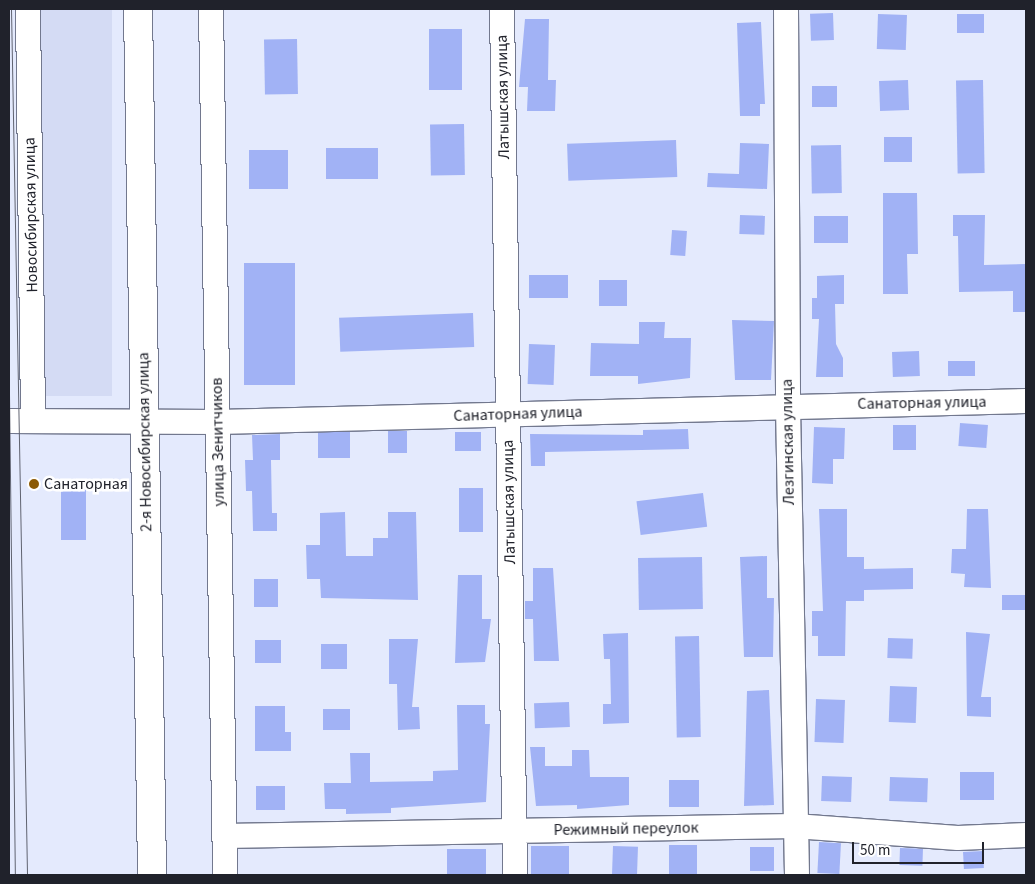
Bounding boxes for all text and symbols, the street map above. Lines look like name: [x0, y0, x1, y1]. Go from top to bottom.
street label: Латышская улица: [492, 35, 514, 159]
street label: Новосибирская улица: [20, 137, 42, 293]
street label: 2-я Новосибирская улица: [134, 352, 156, 532]
street label: улица Зенитчиков: [207, 377, 229, 507]
street label: Лезгинская улица: [777, 379, 799, 505]
street label: Санаторная улица: [857, 392, 987, 414]
street label: Санаторная улица: [453, 402, 583, 426]
street label: Латышская улица: [498, 440, 520, 564]
place label: Санаторная: [44, 474, 128, 494]
marker: Санаторная: [28, 478, 40, 490]
street label: Режимный переулок: [553, 818, 699, 840]
scale bar: [855, 832, 988, 864]
text: 50 m: [860, 840, 890, 861]

